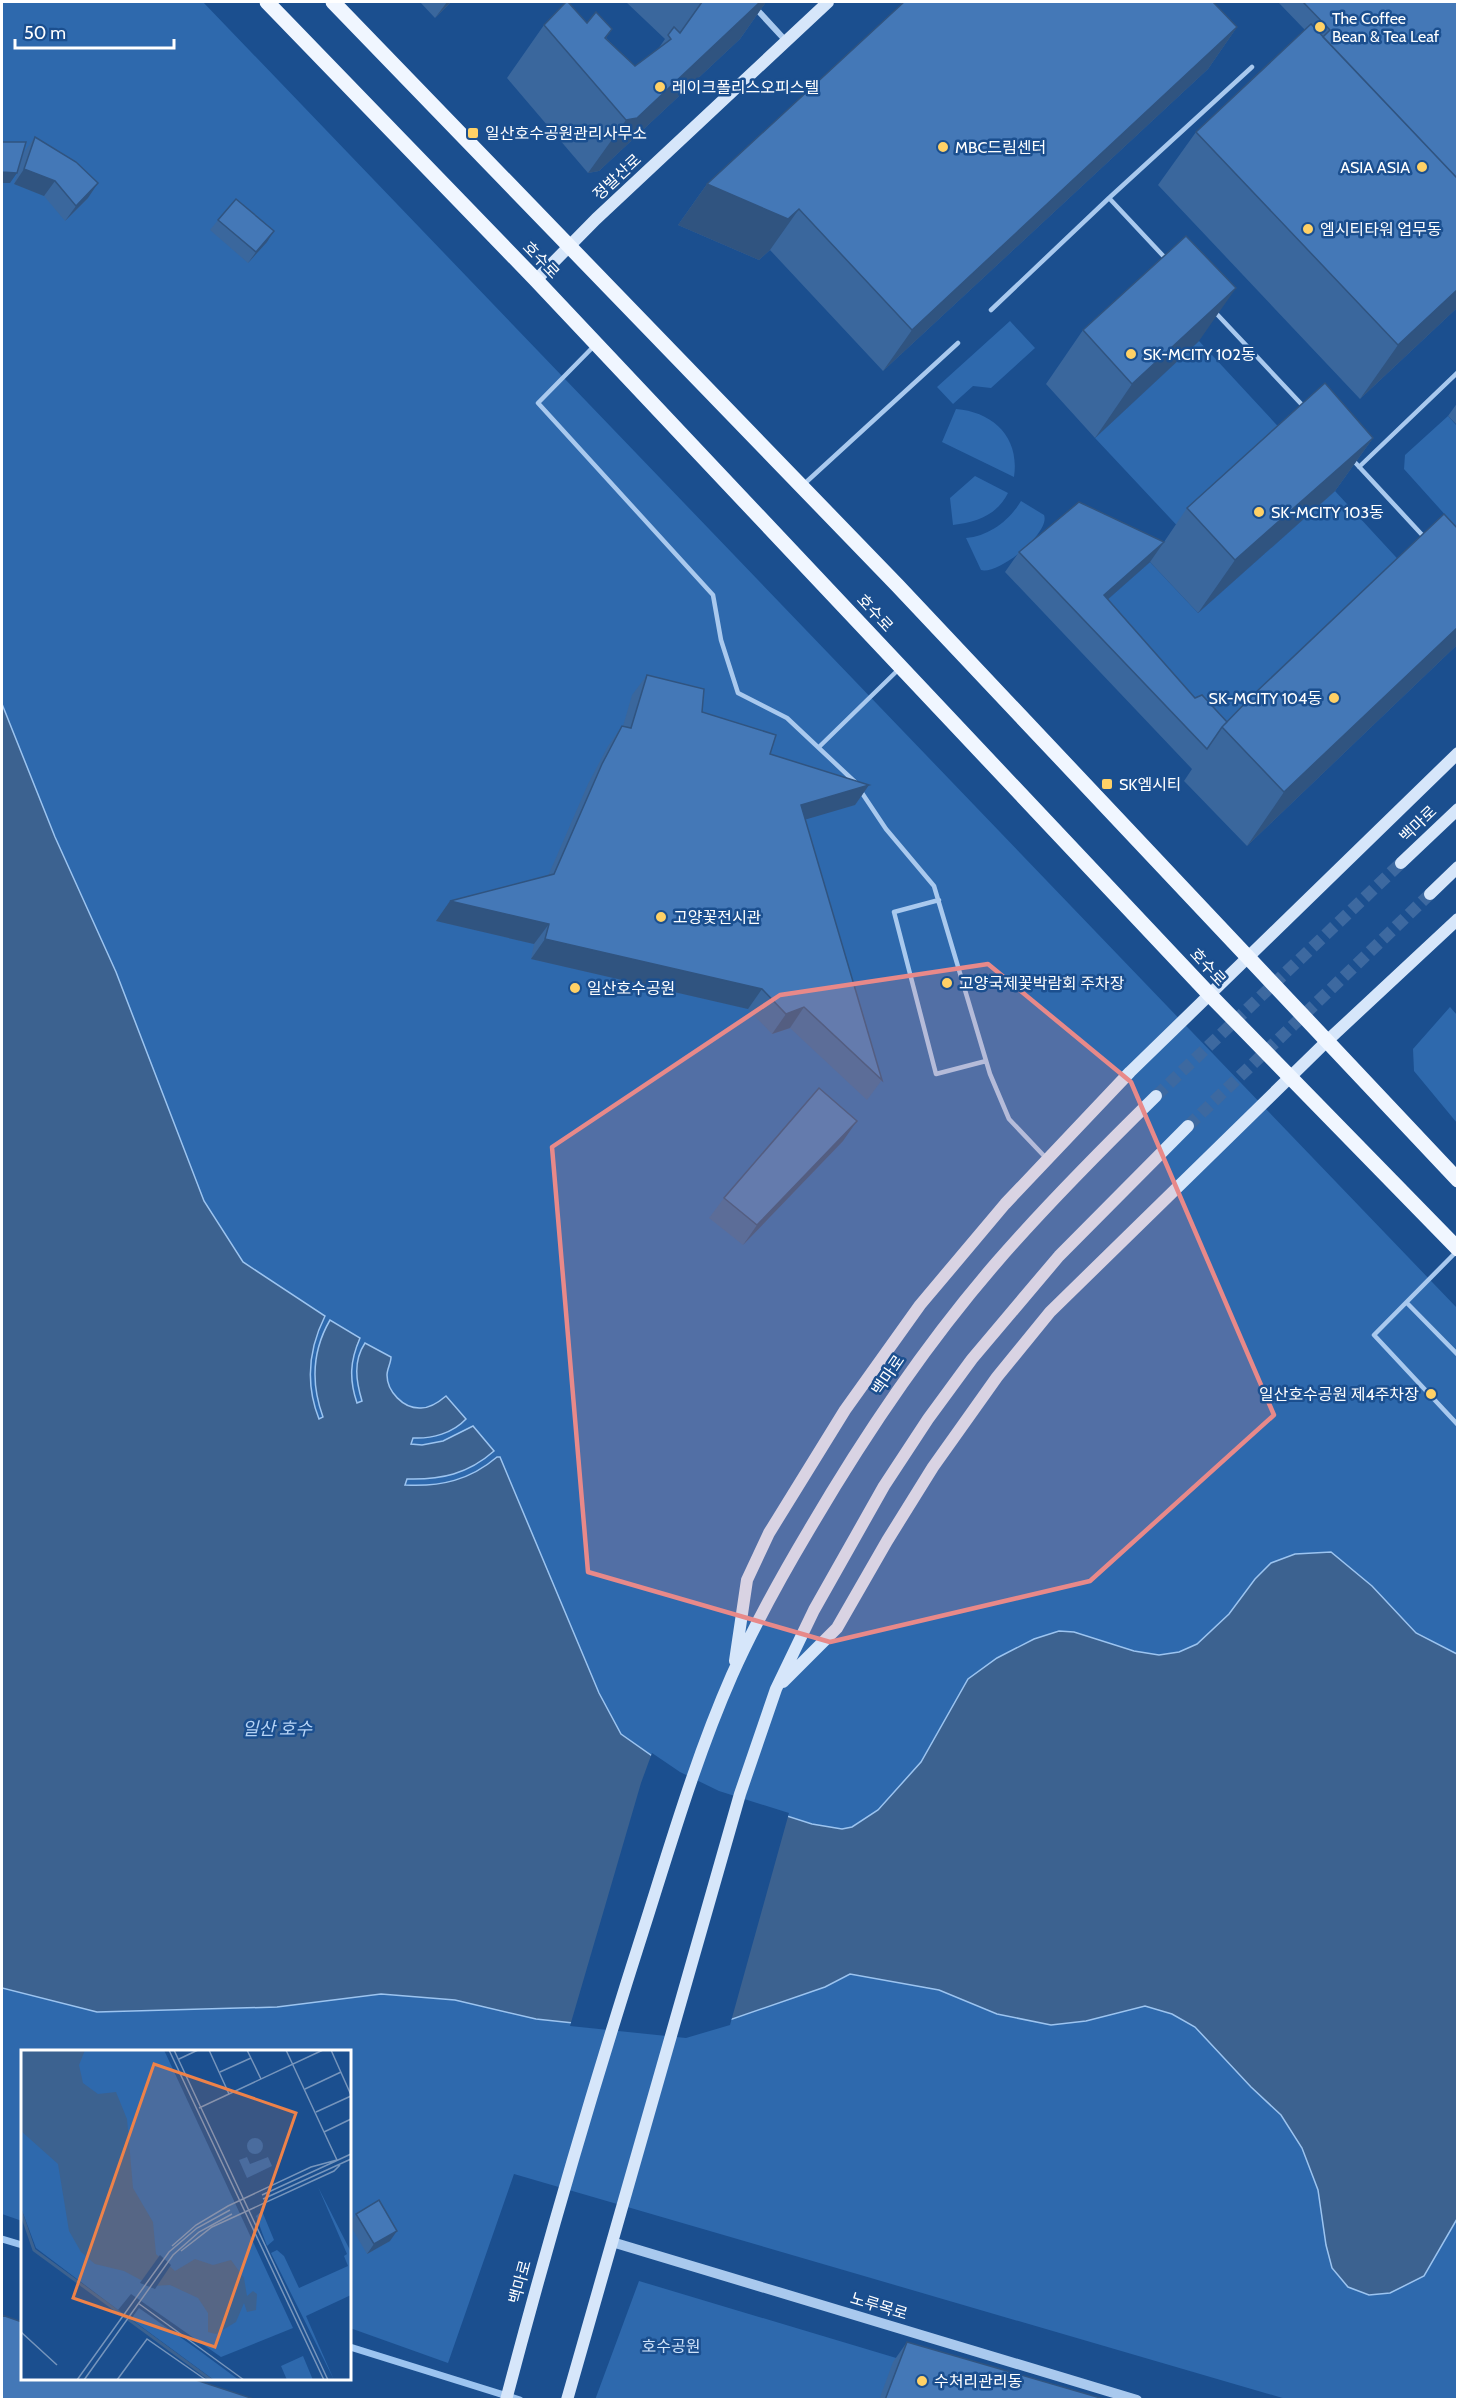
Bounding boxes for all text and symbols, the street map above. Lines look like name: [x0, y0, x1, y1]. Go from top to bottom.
place label: The Coffee Bean & Tea Leaf: [1332, 9, 1440, 46]
scale bar: [15, 12, 174, 50]
marker: The Coffee Bean & Tea Leaf: [1313, 20, 1327, 34]
text: 50 m: [24, 22, 66, 44]
place label: 레이크폴리스오피스텔: [672, 78, 819, 97]
marker: 레이크폴리스오피스텔: [653, 80, 667, 94]
place label: 일산호수공원관리사무소: [485, 124, 647, 143]
marker: 일산호수공원관리사무소: [466, 126, 480, 140]
place label: MBC드림센터: [955, 138, 1046, 157]
marker: MBC드림센터: [936, 140, 950, 154]
street label: 정발산로: [589, 150, 645, 204]
place label: ASIA ASIA: [1340, 158, 1410, 177]
marker: ASIA ASIA: [1415, 160, 1429, 174]
place label: 엠시티타워 업무동: [1320, 220, 1442, 239]
marker: 엠시티타워 업무동: [1301, 222, 1315, 236]
street label: 호수로: [519, 238, 563, 283]
place label: SK-MCITY 102동: [1143, 345, 1256, 364]
marker: SK-MCITY 102동: [1124, 347, 1138, 361]
place label: SK-MCITY 103동: [1271, 503, 1384, 522]
marker: SK-MCITY 103동: [1252, 505, 1266, 519]
street label: 호수로: [853, 590, 897, 636]
place label: SK-MCITY 104동: [1209, 689, 1322, 708]
marker: SK-MCITY 104동: [1327, 691, 1341, 705]
place label: SK엠시티: [1119, 775, 1182, 794]
marker: SK엠시티: [1100, 777, 1114, 791]
street label: 백마로: [1396, 802, 1441, 846]
place label: 고양꽃전시관: [673, 908, 762, 927]
marker: 고양꽃전시관: [654, 910, 668, 924]
street label: 호수로: [1186, 944, 1230, 990]
place label: 고양국제꽃박람회 주차장: [959, 974, 1125, 993]
marker: 고양국제꽃박람회 주차장: [940, 976, 954, 990]
place label: 일산호수공원: [587, 979, 675, 998]
marker: 일산호수공원: [568, 981, 582, 995]
street label: 백마로: [868, 1351, 908, 1399]
place label: 일산호수공원 제4주차장: [1259, 1385, 1419, 1404]
marker: 일산호수공원 제4주차장: [1424, 1387, 1438, 1401]
water label: 일산 호수: [242, 1718, 313, 1740]
inset map: [21, 2050, 351, 2380]
street label: 백마로: [505, 2258, 535, 2306]
street label: 노루목로: [848, 2288, 910, 2324]
park label: 호수공원: [642, 2337, 700, 2356]
place label: 수처리관리동: [934, 2372, 1023, 2391]
marker: 수처리관리동: [915, 2374, 929, 2388]

